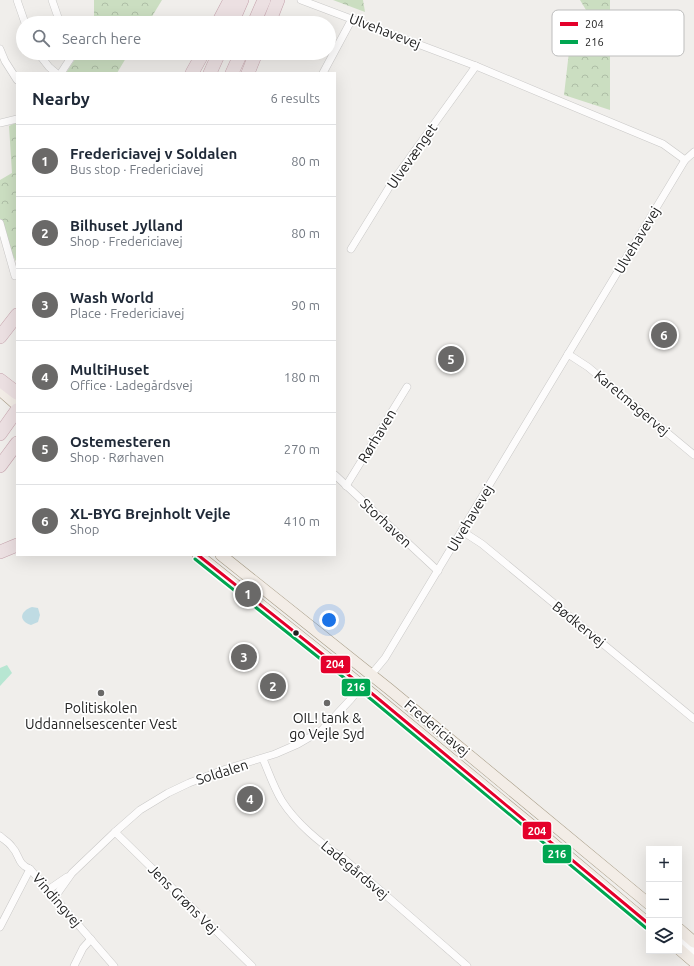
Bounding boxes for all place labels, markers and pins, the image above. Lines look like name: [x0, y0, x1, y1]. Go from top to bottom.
pin: 6: [651, 320, 677, 350]
pin: 5: [438, 344, 464, 374]
pin: 1: [235, 579, 261, 609]
unlabelled marker: [291, 628, 301, 638]
pin: 3: [231, 642, 257, 672]
pin: 2: [260, 671, 286, 701]
marker: Politiskolen Uddannelsescenter Vest: [96, 688, 106, 698]
marker: OIL! tank & go Vejle Syd: [322, 698, 332, 708]
place label: Politiskolen Uddannelsescenter Vest: [25, 700, 177, 732]
place label: OIL! tank & go Vejle Syd: [289, 710, 365, 742]
pin: 4: [237, 784, 263, 814]

